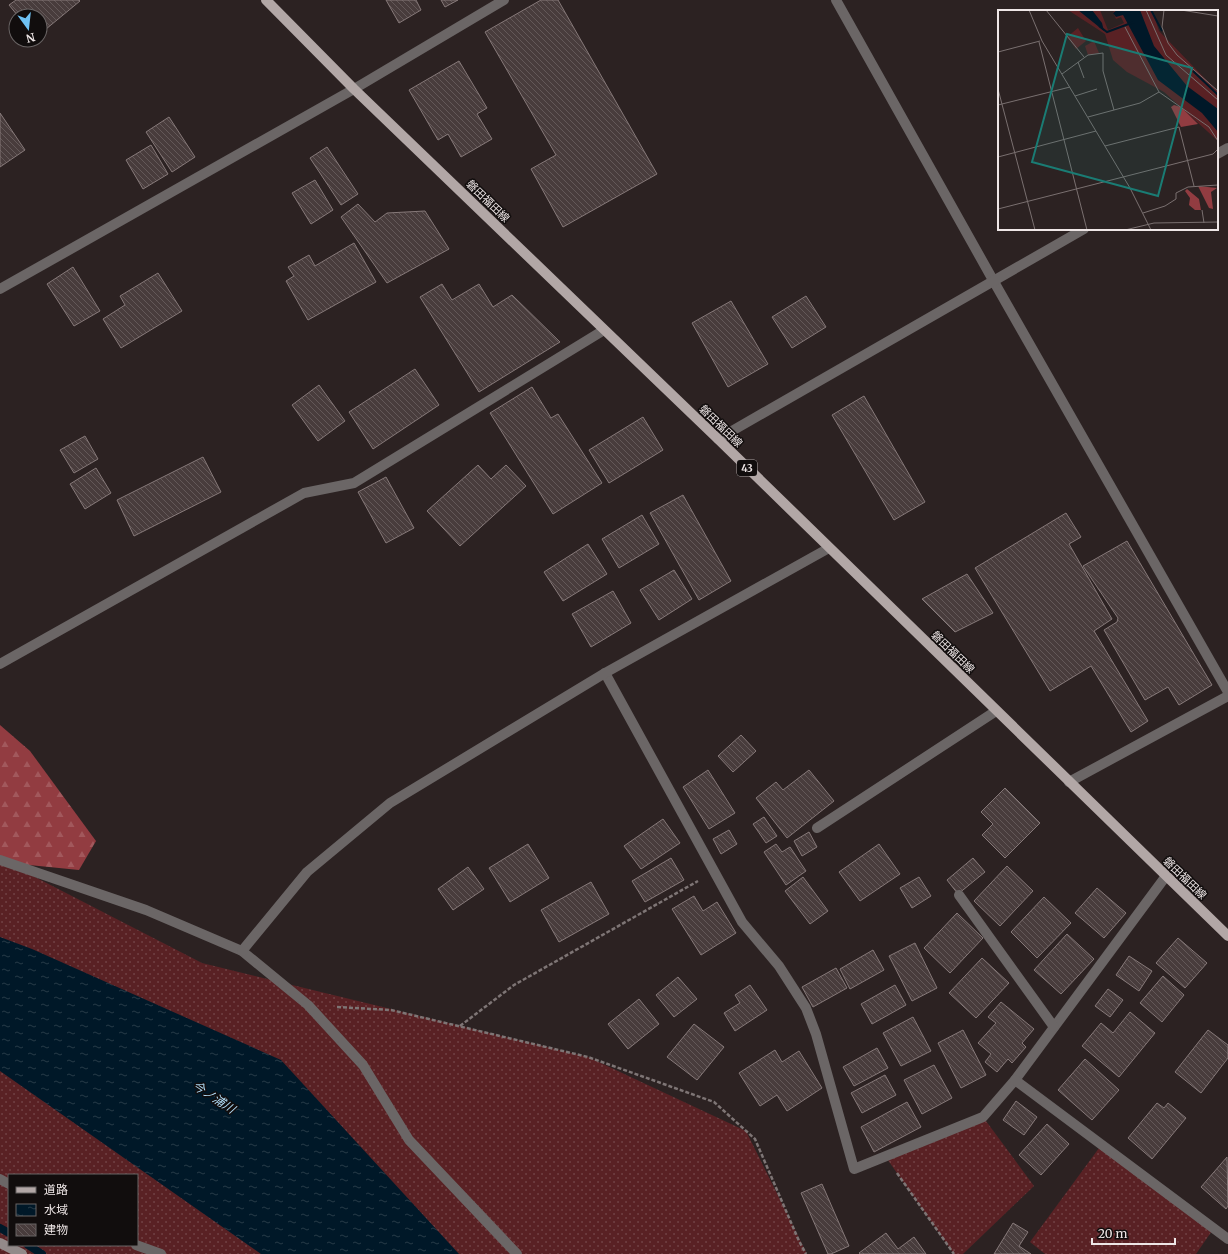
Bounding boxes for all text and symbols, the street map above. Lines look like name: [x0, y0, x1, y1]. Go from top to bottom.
north arrow: [8, 8, 48, 48]
inset map: [998, 10, 1218, 230]
text: N: [24, 30, 37, 46]
street label: 磐田福田線: [463, 177, 513, 225]
street label: 磐田福田線: [696, 402, 746, 450]
road number: 43: [737, 460, 757, 476]
street label: 磐田福田線: [928, 628, 978, 676]
street label: 磐田福田線: [1160, 854, 1210, 902]
water label: 今ノ浦川: [190, 1078, 240, 1117]
legend: [8, 1174, 138, 1246]
text: 道路: [44, 1182, 68, 1197]
text: 水域: [44, 1202, 68, 1217]
scale bar: [1092, 1220, 1175, 1246]
text: 建物: [44, 1222, 68, 1237]
text: 20 m: [1098, 1226, 1127, 1241]

